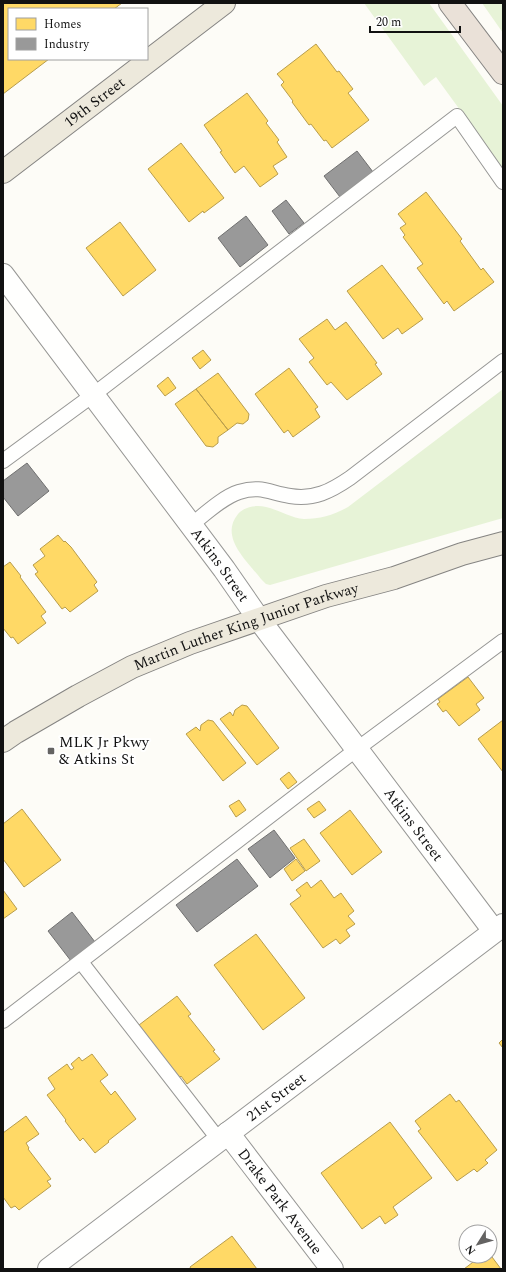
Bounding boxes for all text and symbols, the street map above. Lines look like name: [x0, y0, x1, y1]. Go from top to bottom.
legend: [8, 8, 148, 60]
scale bar: [370, 8, 460, 34]
text: 20 m: [376, 13, 401, 32]
text: Homes: [44, 15, 82, 34]
text: Industry: [44, 35, 90, 54]
street label: 19th Street: [59, 71, 130, 133]
street label: Atkins Street: [185, 523, 255, 607]
street label: Martin Luther King Junior Parkway: [130, 576, 362, 677]
place label: MLK Jr Pkwy & Atkins St: [59, 731, 150, 771]
marker: MLK Jr Pkwy & Atkins St: [46, 746, 56, 756]
street label: Atkins Street: [378, 783, 449, 866]
street label: 21st Street: [241, 1067, 311, 1127]
street label: Drake Park Avenue: [232, 1143, 328, 1259]
north arrow: [458, 1224, 498, 1264]
text: N: [461, 1241, 480, 1258]

